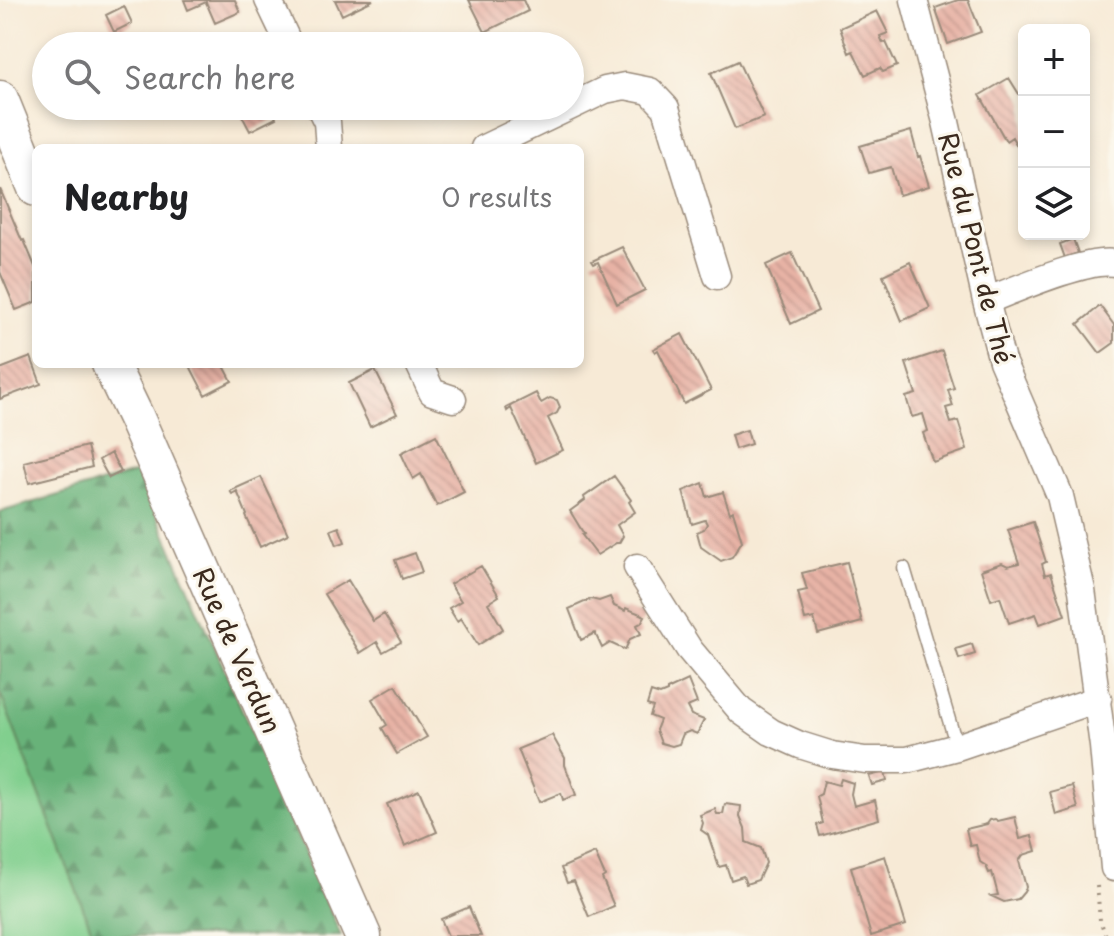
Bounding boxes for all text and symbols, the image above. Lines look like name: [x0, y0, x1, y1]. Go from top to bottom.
map controls: [1018, 24, 1090, 240]
button: +: [1018, 24, 1090, 96]
search box: [32, 32, 584, 120]
icon: search: [60, 54, 104, 98]
text: Search here: [124, 54, 296, 99]
button: −: [1018, 96, 1090, 168]
street label: Rue du Pont de Thé: [929, 128, 1025, 368]
button: layers: [1018, 168, 1090, 240]
text: Nearby: [64, 170, 189, 222]
text: 0 results: [441, 177, 552, 216]
street label: Rue de Verdun: [184, 561, 292, 739]

